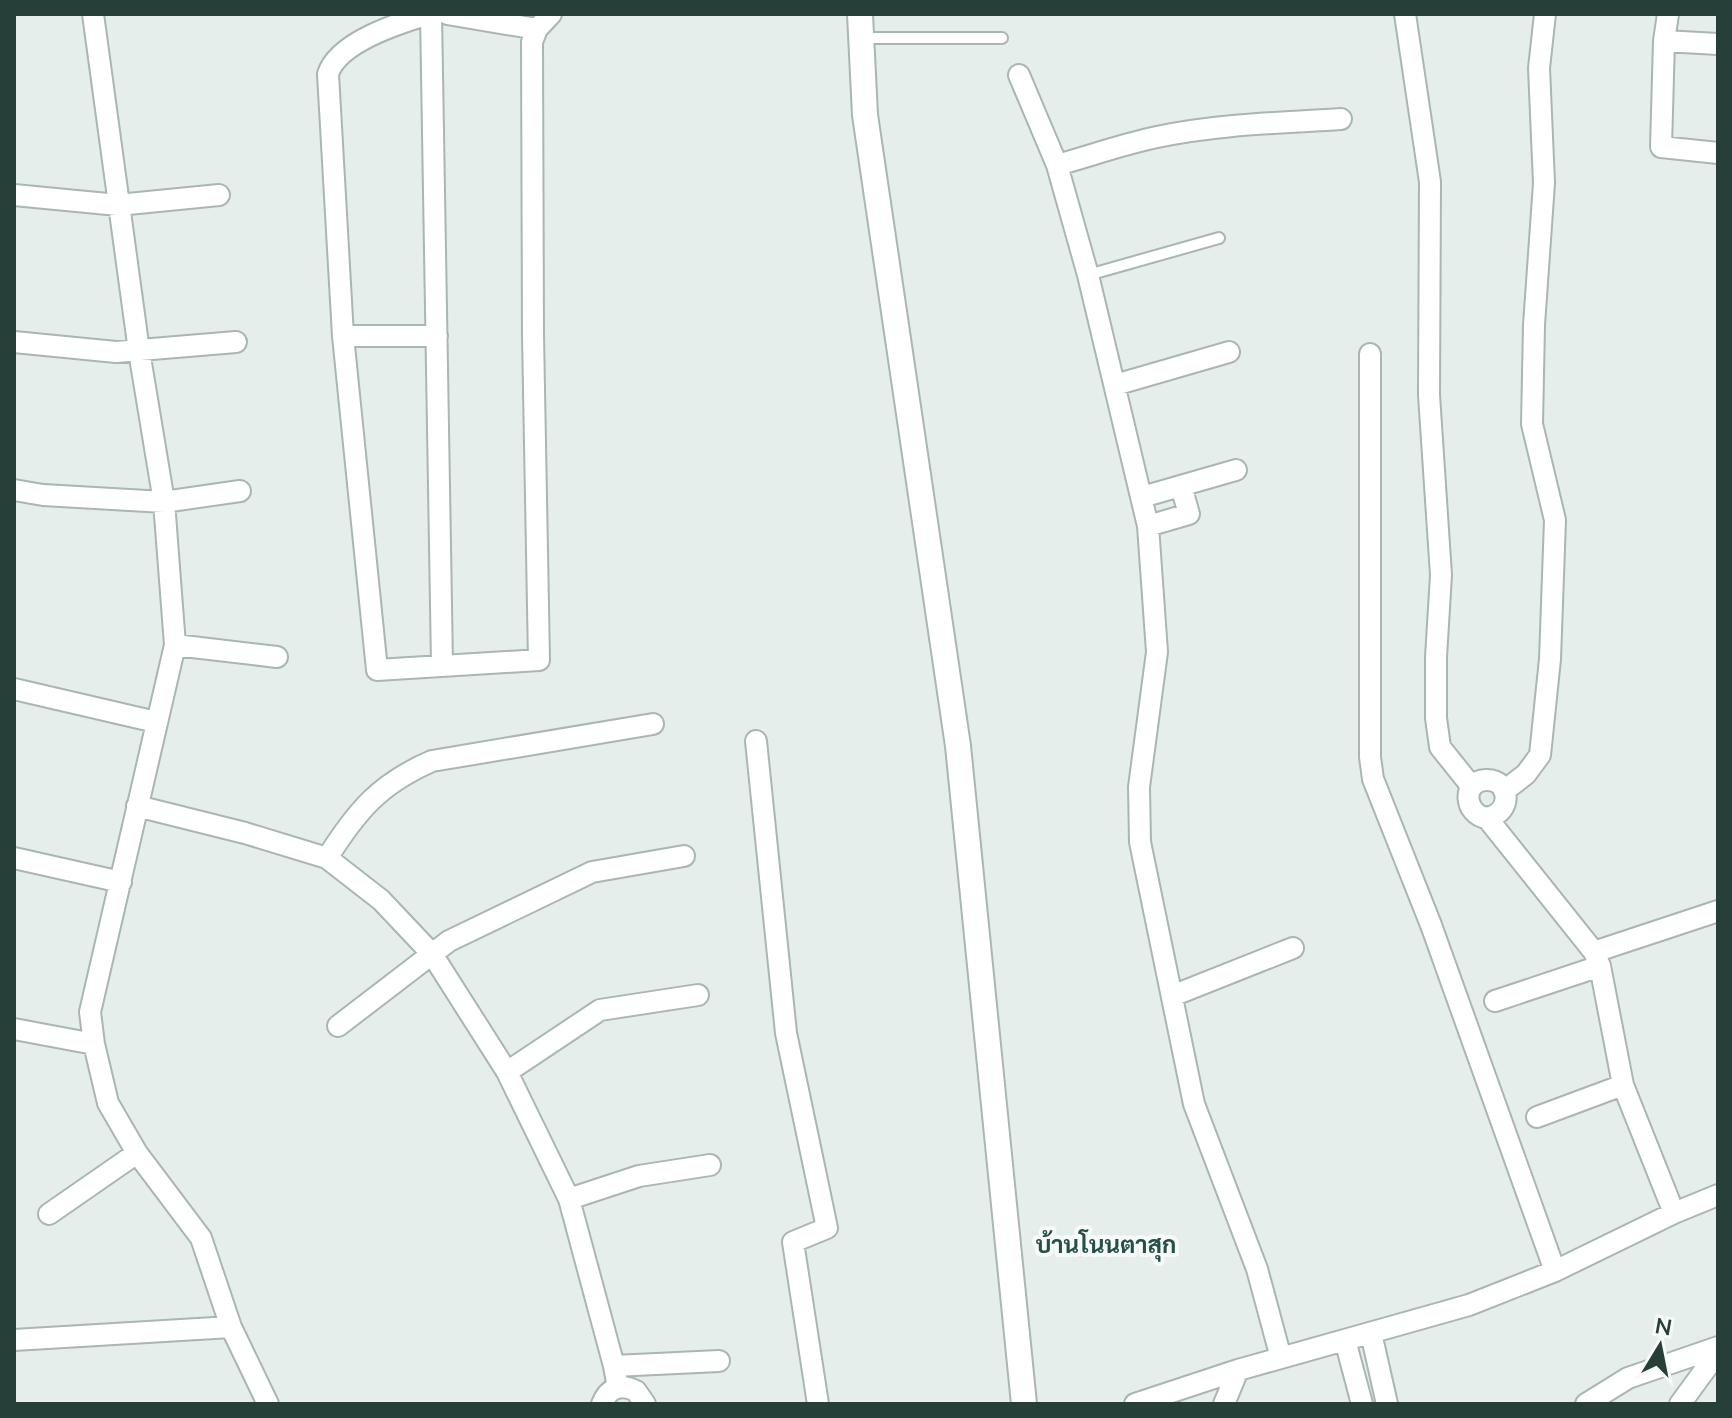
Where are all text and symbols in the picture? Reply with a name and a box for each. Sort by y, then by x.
district label: บ้านโนนตาสุก [1036,1229,1176,1262]
north arrow [1620,1306,1700,1386]
text: N [1653,1311,1674,1342]

